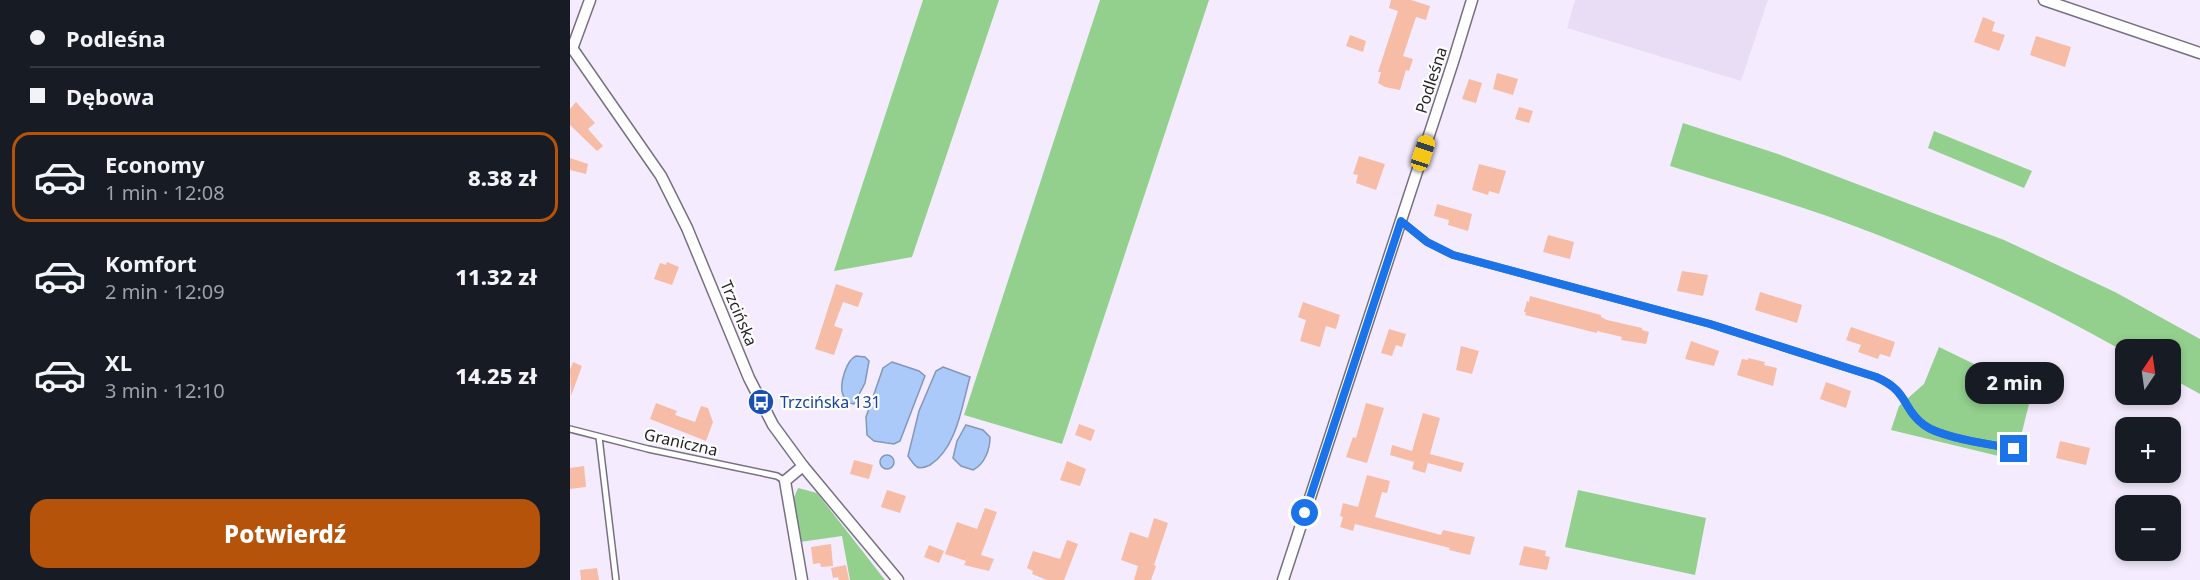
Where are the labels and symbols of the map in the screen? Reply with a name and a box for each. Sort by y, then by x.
street label: Podleśna [1410,44,1452,116]
car [1409,133,1437,173]
street label: Trzcińska [715,277,763,349]
north arrow [2115,339,2181,405]
callout: 2 min [1964,362,2064,404]
bus stop icon: Trzcińska 131 [746,387,776,417]
place label: Trzcińska 131 [780,391,881,413]
street label: Graniczna [642,423,720,461]
route end [2000,435,2027,462]
route start [1291,499,1318,526]

